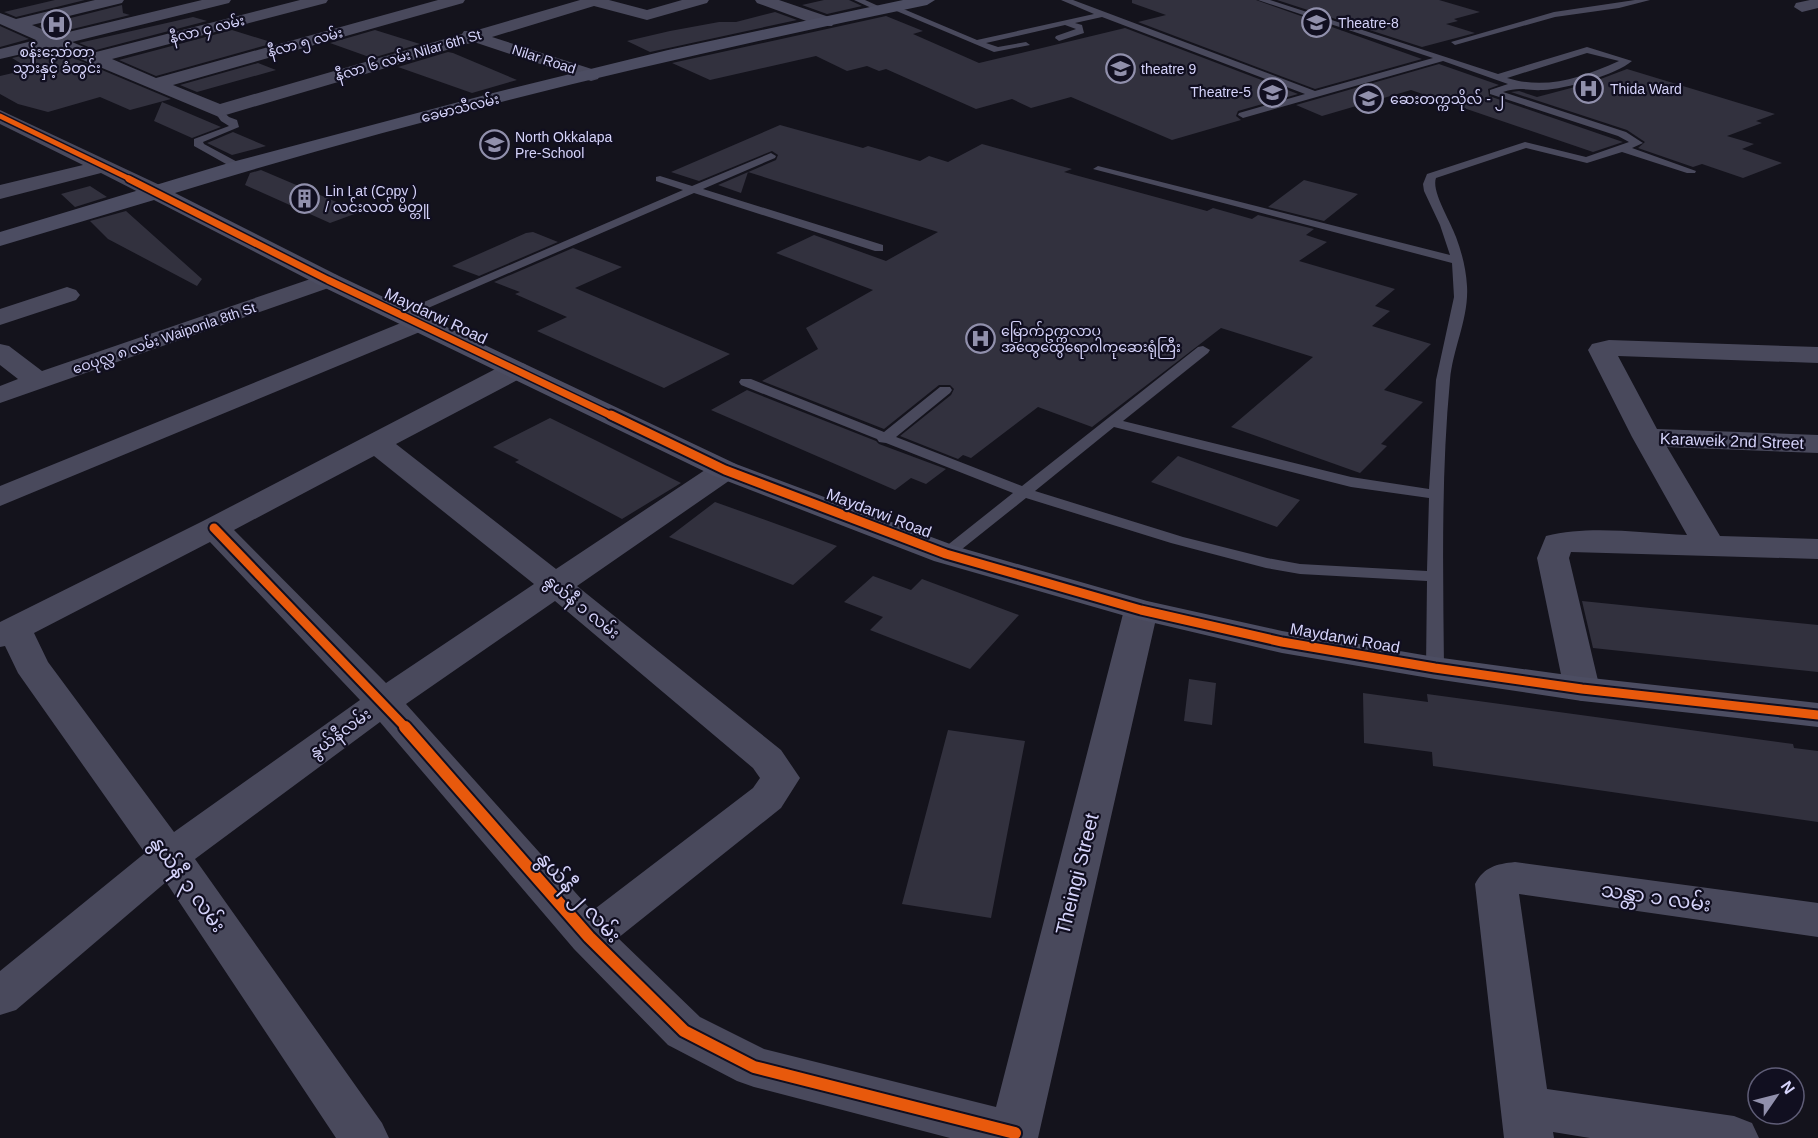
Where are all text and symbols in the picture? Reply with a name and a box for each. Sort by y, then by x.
school or university icon: Theatre-8 [1301,7,1333,39]
hospital icon: စန်းသော်တာ သွားနှင့် ခံတွင်း [41,9,73,41]
street label: နီလာ ၄ လမ်း [167,10,247,50]
place label: Theatre-8 [1338,15,1399,31]
street label: နီလာ ၅ လမ်း [265,22,345,64]
street label: နီလာ ၆ လမ်း Nilar 6th St [333,25,484,87]
street label: Nilar Road [510,41,578,77]
place label: စန်းသော်တာ သွားနှင့် ခံတွင်း [13,42,101,80]
school or university icon: theatre 9 [1104,53,1136,85]
place label: theatre 9 [1141,61,1196,77]
hospital icon: Thida Ward [1573,73,1605,105]
school or university icon: Theatre-5 [1256,76,1288,108]
place label: Thida Ward [1610,81,1682,97]
school or university icon: ဆေးတက္ကသိုလ် - ၂ [1353,83,1385,115]
place label: Theatre-5 [1190,84,1251,100]
street label: ခေမာသီလမ်း [419,89,501,125]
place label: ဆေးတက္ကသိုလ် - ၂ [1390,89,1504,111]
school or university icon: North Okkalapa Pre-School [478,129,510,161]
place label: North Okkalapa Pre-School [515,129,612,161]
building icon: Lin Lat (Copy ) / လင်းလတ် မိတ္တူ [288,183,320,215]
place label: Lin Lat (Copy ) / လင်းလတ် မိတ္တူ [325,183,430,219]
street label: Maydarwi Road [382,285,490,347]
street label: ဝေပုလ္လ ၈ လမ်း Waiponla 8th St [70,297,259,381]
place label: မြောက်ဥက္ကလာပ အထွေထွေရောဂါကုဆေးရုံကြီး [1001,321,1181,359]
hospital icon: မြောက်ဥက္ကလာပ အထွေထွေရောဂါကုဆေးရုံကြီး [964,323,996,355]
street label: Karaweik 2nd Street [1660,430,1805,452]
street label: Maydarwi Road [824,485,934,541]
street label: နွယ်နီ ၁ လမ်း [538,570,624,646]
street label: Maydarwi Road [1289,620,1401,656]
street label: နွယ်နီလမ်း [304,703,377,765]
street label: Theingi Street [1051,811,1103,937]
street label: နွယ်နီ ၃ လမ်း [142,830,233,939]
street label: နွယ်နီ ၂ လမ်း [529,845,628,950]
street label: သန္တာ ၁ လမ်း [1599,875,1713,921]
north arrow [1746,1066,1806,1126]
text: N [1778,1078,1798,1097]

